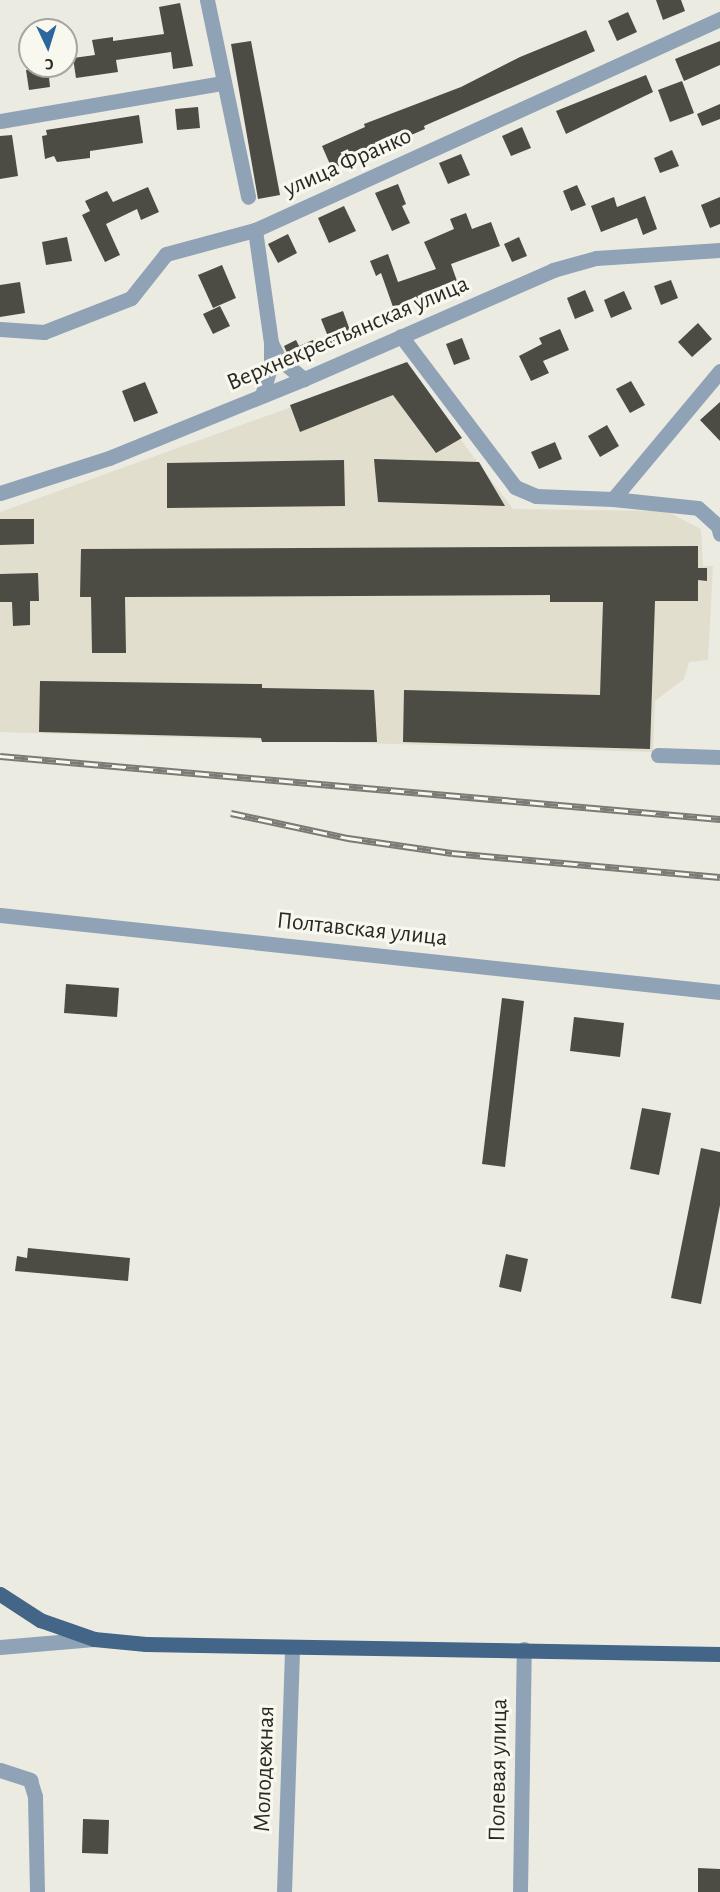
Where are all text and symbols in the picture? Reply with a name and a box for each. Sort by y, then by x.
north arrow [18,18,78,78]
text: С [44,56,54,72]
street label: улица Франко [280,122,416,204]
street label: Верхнекрестьянская улица [223,270,473,398]
street label: Полтавская улица [275,907,449,953]
street label: Полевая улица [483,1698,515,1842]
street label: Молодежная [248,1705,282,1833]

